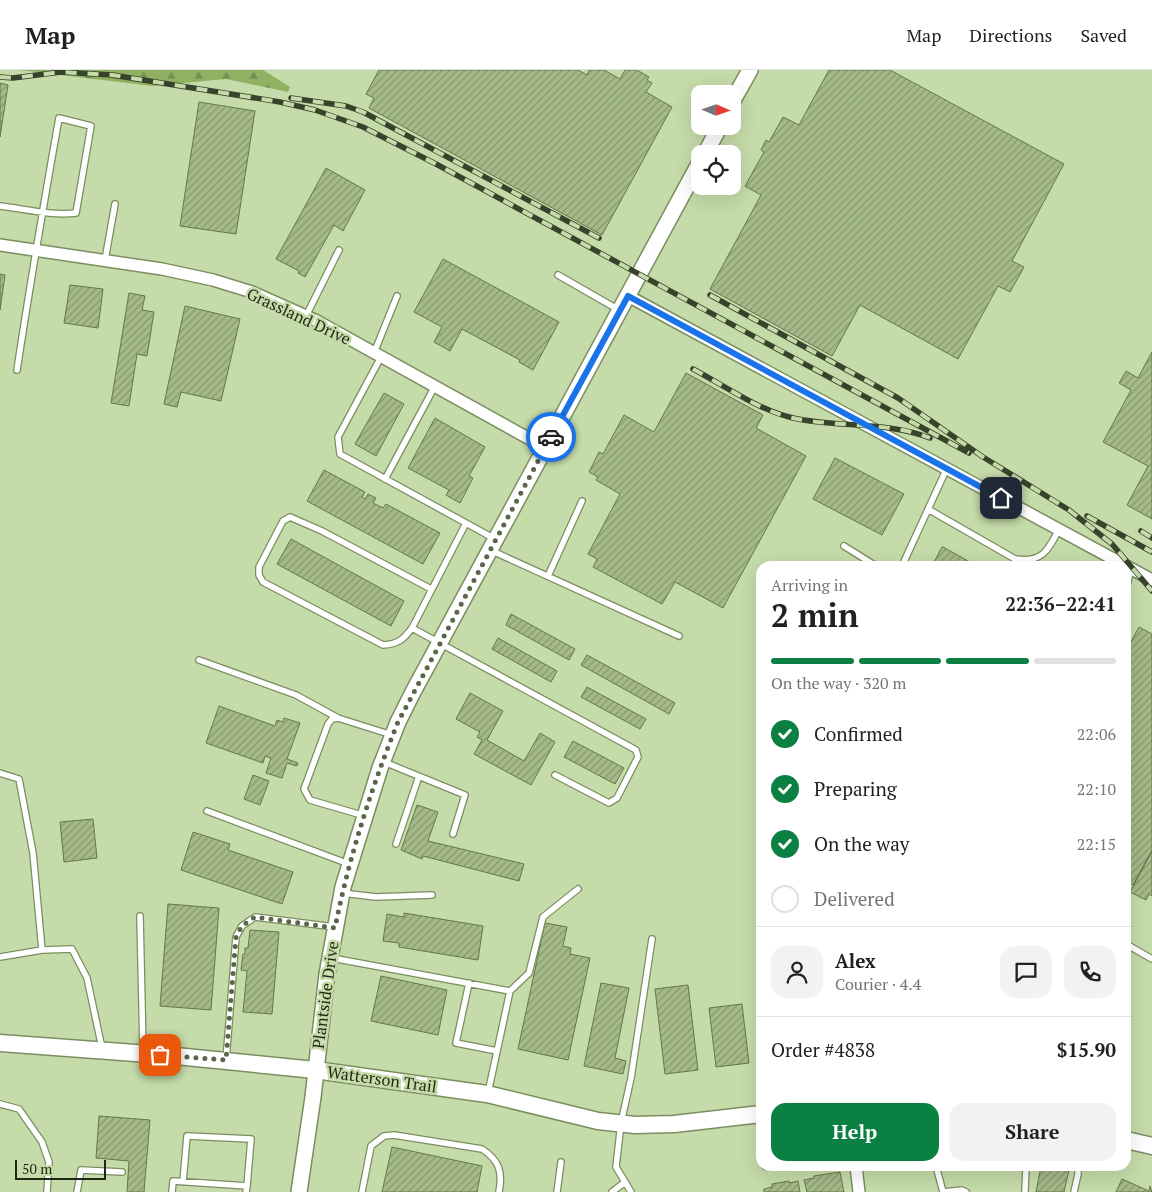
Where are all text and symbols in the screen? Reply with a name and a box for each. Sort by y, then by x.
text: Map [25,19,75,51]
text: Map [906,23,941,47]
text: Directions [969,23,1052,47]
text: Saved [1080,23,1127,47]
north arrow [691,85,741,135]
map controls [691,85,741,195]
button: locate [691,145,741,195]
street label: Grassland Drive [243,282,355,350]
courier [526,412,576,462]
icon: car [537,423,565,451]
pin [980,477,1022,519]
icon: home [987,484,1015,512]
text: Arriving in [771,574,848,596]
text: 22:36–22:41 [1005,591,1116,616]
text: 2 min [771,594,859,636]
text: On the way · 320 m [771,672,906,694]
icon: check [771,720,799,748]
text: Confirmed [814,721,903,746]
text: 22:06 [1077,723,1116,745]
icon: check [771,775,799,803]
text: Preparing [814,776,897,801]
text: 22:10 [1077,778,1116,800]
icon: check [771,830,799,858]
text: On the way [814,831,909,856]
text: 22:15 [1077,833,1116,855]
text: Delivered [814,886,895,911]
street label: Plantside Drive [307,940,343,1050]
button: person [771,946,823,998]
button: chat [1000,946,1052,998]
button: phone [1064,946,1116,998]
text: Alex [835,948,876,973]
text: Courier · 4.4 [835,973,921,995]
pin [139,1034,181,1076]
text: Order #4838 [771,1037,875,1062]
text: $15.90 [1057,1037,1116,1062]
icon: bag [146,1041,174,1069]
street label: Watterson Trail [326,1060,438,1098]
button: Help [771,1103,939,1161]
button: Share [949,1103,1116,1161]
scale bar [15,1157,106,1180]
text: 50 m [22,1159,52,1178]

